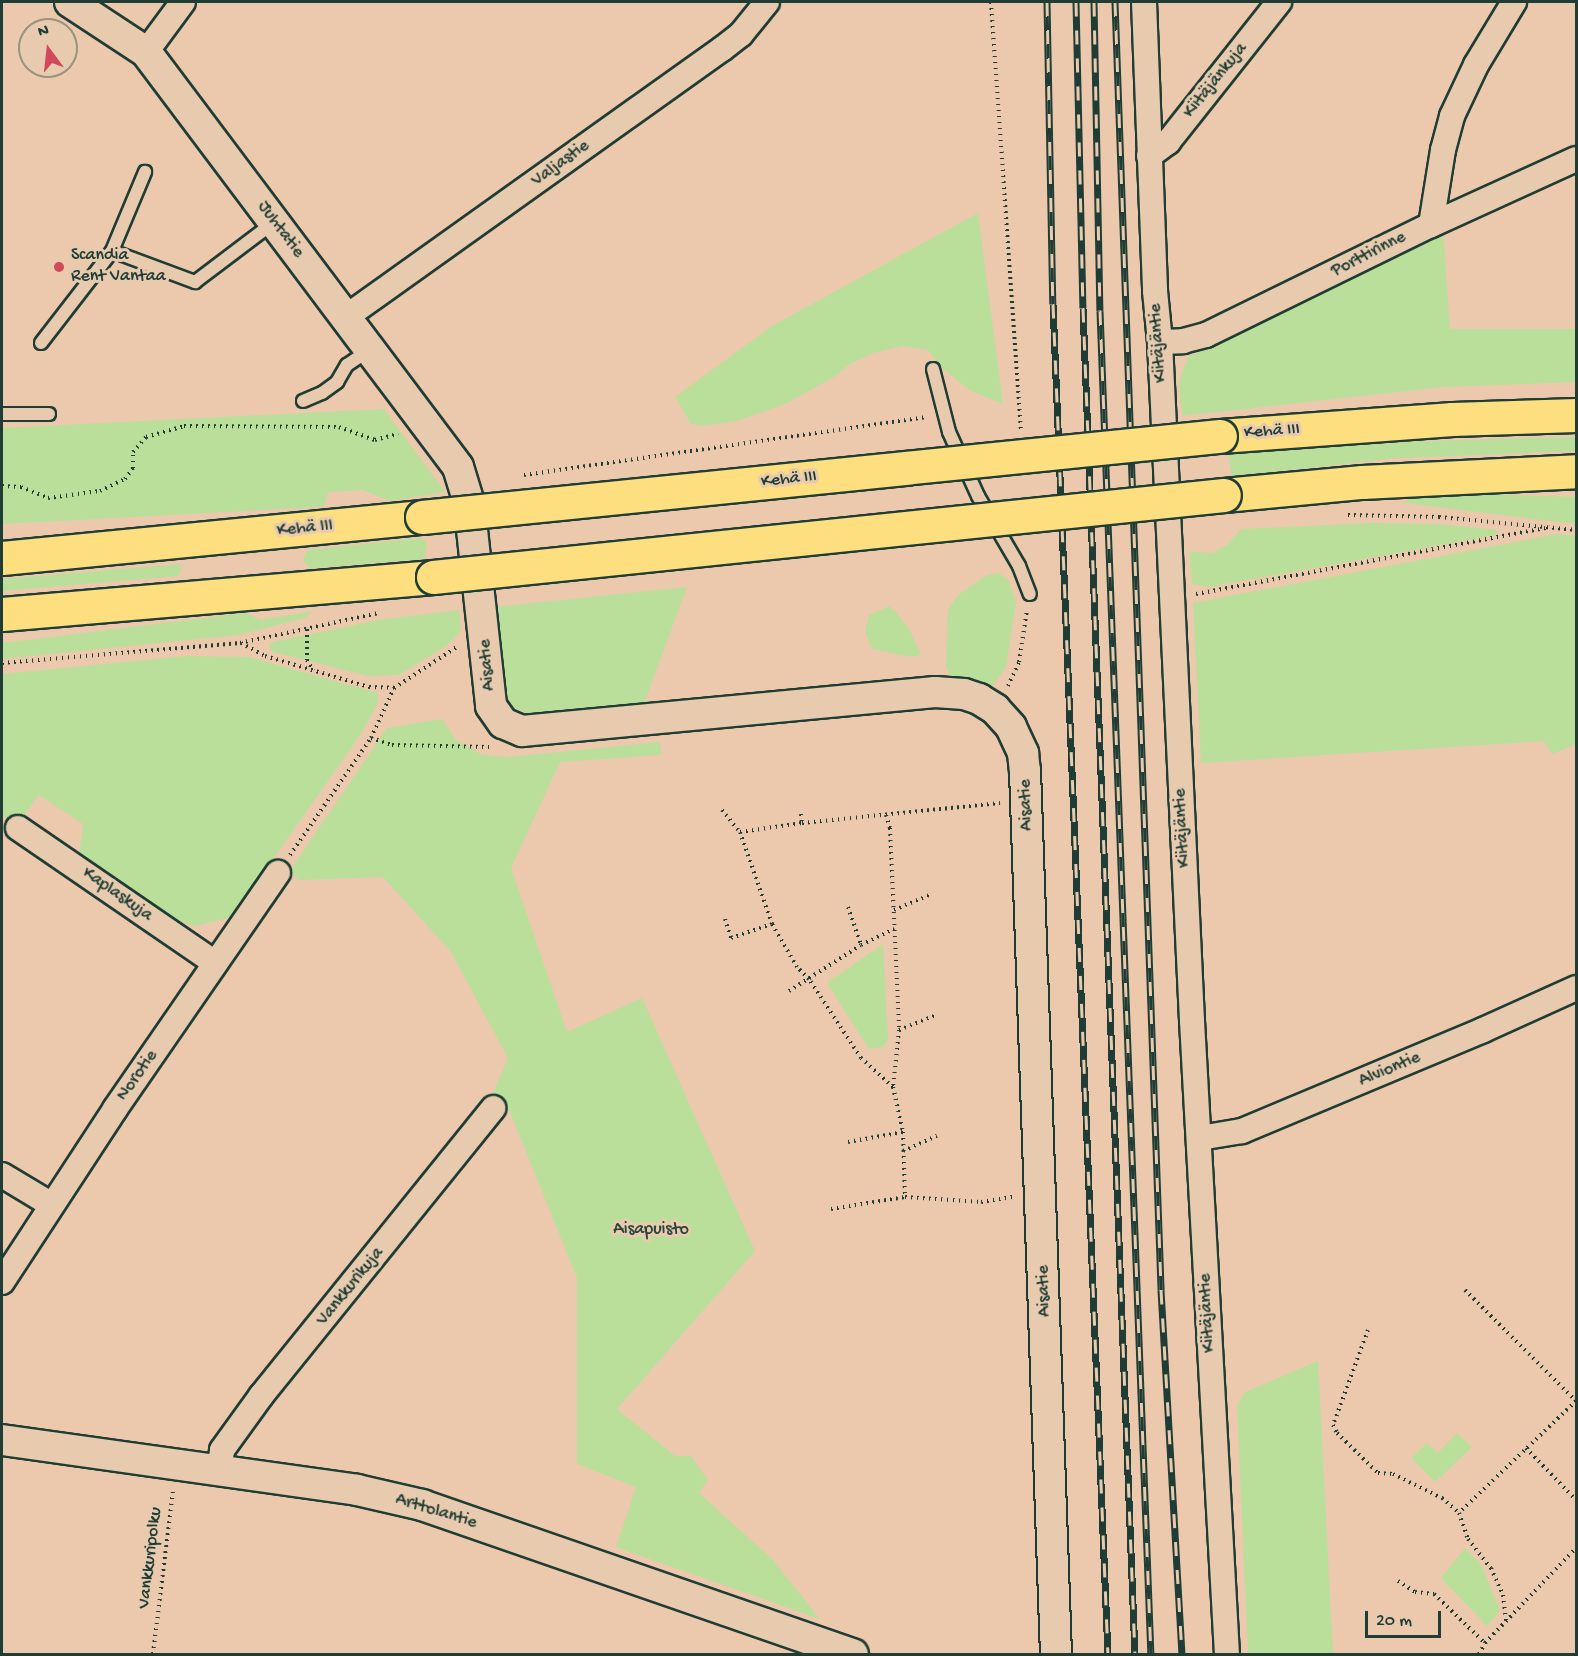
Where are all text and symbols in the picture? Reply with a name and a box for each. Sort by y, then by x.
north arrow [18,18,78,78]
text: N [36,22,51,43]
street label: Kiitäjänkuja [1179,39,1253,123]
street label: Valjastie [528,136,594,192]
street label: Juhtatie [252,197,308,263]
street label: Porttirinne [1328,227,1410,283]
place label: Scandia Rent Vantaa [71,246,166,288]
marker: Scandia Rent Vantaa [52,260,66,274]
street label: Kiitäjäntie [1145,303,1173,383]
street label: Kehä III [1243,419,1301,445]
street label: Kehä III [760,466,818,494]
street label: Kehä III [276,516,334,542]
street label: Aisatie [475,638,501,692]
street label: Aisatie [1015,779,1039,831]
street label: Kiitäjäntie [1170,788,1196,868]
street label: Kaplaskuja [78,863,156,927]
street label: Norotie [113,1046,163,1106]
street label: Alviontie [1356,1047,1424,1093]
park label: Aisapuisto [613,1219,689,1241]
street label: Vankkurikuja [313,1243,389,1331]
street label: Aisatie [1033,1265,1057,1317]
street label: Kiitäjäntie [1195,1273,1221,1353]
street label: Arttolantie [393,1489,479,1535]
street label: Vankkuripolku [134,1506,168,1610]
scale bar [1368,1599,1444,1637]
text: 20 m [1376,1611,1412,1632]

